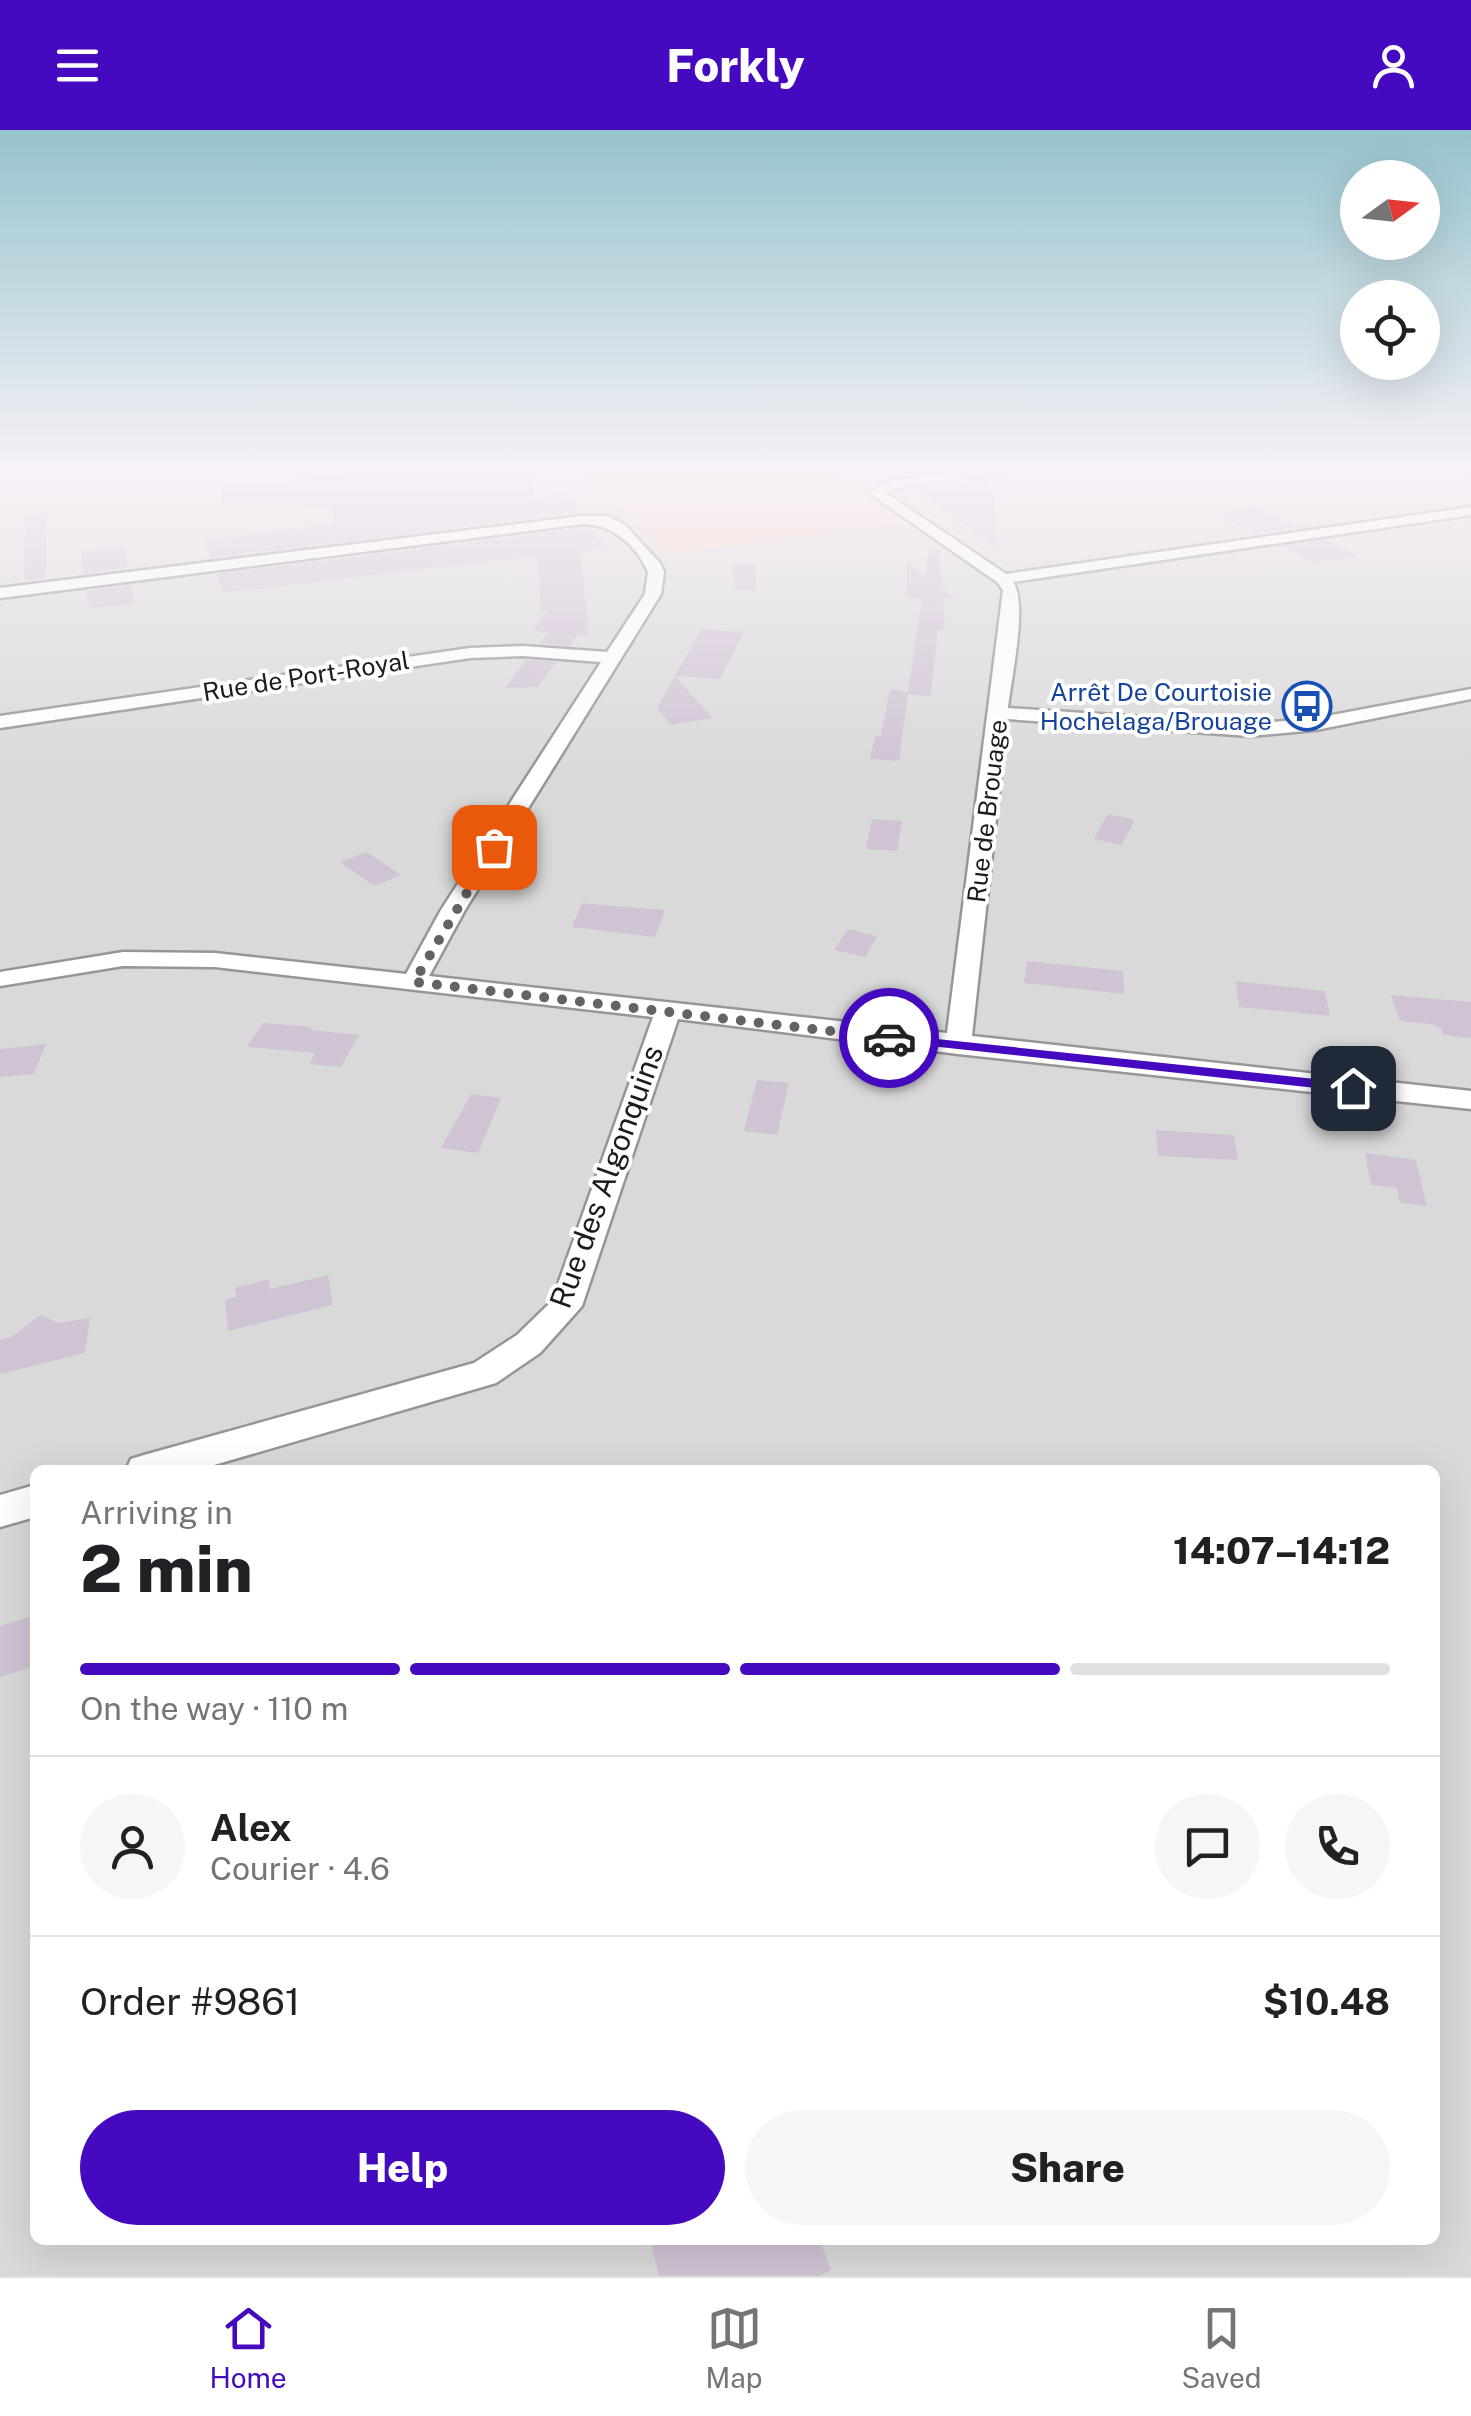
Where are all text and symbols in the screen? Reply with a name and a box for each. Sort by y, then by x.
icon: menu [50,38,105,93]
icon: person [1366,38,1421,93]
text: Forkly [666,39,805,92]
north arrow [1340,160,1440,260]
map controls [1340,160,1440,380]
button: locate [1340,280,1440,380]
street label: Rue de Port-Royal [201,645,411,707]
place label: Arrêt De Courtoisie Hochelaga/Brouage [1040,677,1272,736]
bus stop icon: Arrêt De Courtoisie Hochelaga/Brouage [1281,680,1333,732]
street label: Rue de Brouage [961,718,1013,904]
pin [452,805,537,890]
icon: bag [467,820,522,875]
courier [839,988,939,1088]
icon: car [862,1011,917,1066]
street label: Rue des Algonquins [542,1040,670,1313]
pin [1311,1046,1396,1131]
icon: home [1326,1061,1381,1116]
text: Arriving in [80,1494,233,1531]
text: 14:07–14:12 [1173,1528,1390,1573]
text: 2 min [80,1530,253,1607]
text: On the way · 110 m [80,1690,348,1727]
button: person [80,1794,185,1899]
button: chat [1155,1794,1260,1899]
button: phone [1285,1794,1390,1899]
text: Alex [210,1805,292,1850]
text: Courier · 4.6 [210,1850,390,1887]
text: Order #9861 [80,1979,300,2024]
text: $10.48 [1263,1979,1390,2024]
button: Help [80,2110,725,2225]
button: Share [745,2110,1390,2225]
tab: Home [209,2301,287,2394]
tab: Map [706,2301,762,2394]
tab: Saved [1181,2301,1262,2394]

